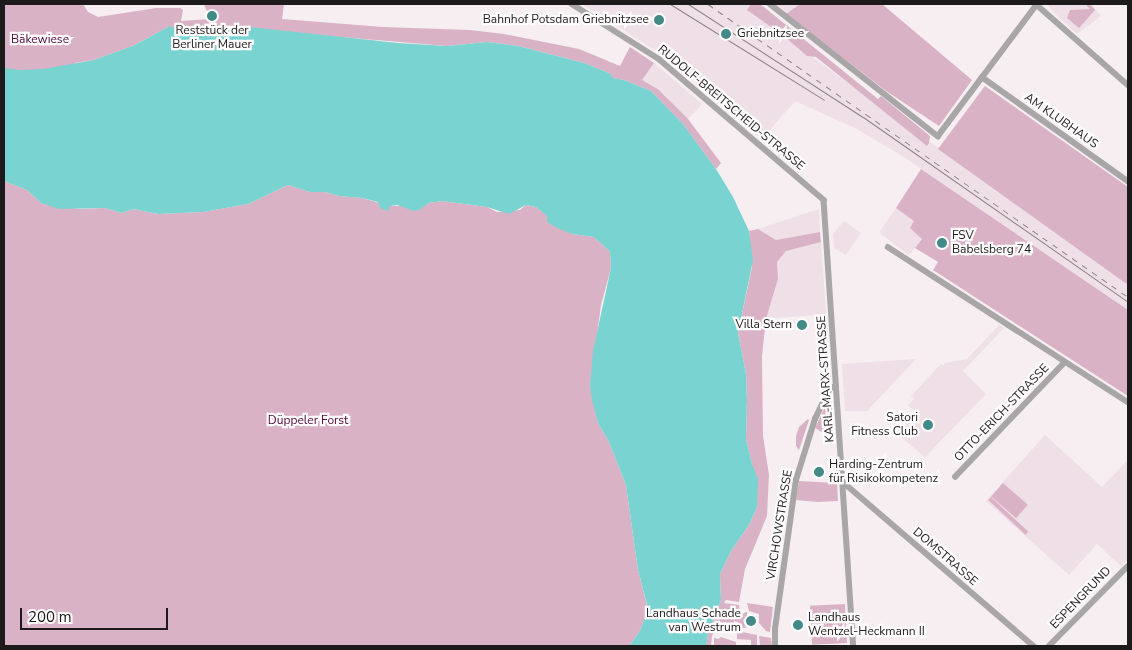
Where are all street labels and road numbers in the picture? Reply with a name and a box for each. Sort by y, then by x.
street label: RUDOLF-BREITSCHEID-STRASSE [655,42,807,174]
street label: AM KLUBHAUS [1021,90,1101,152]
street label: KARL-MARX-STRASSE [814,315,838,443]
street label: OTTO-ERICH-STRASSE [952,361,1052,465]
street label: VIRCHOWSTRASSE [764,469,796,581]
street label: DOMSTRASSE [910,525,980,589]
street label: ESPENGRUND [1048,564,1114,632]

